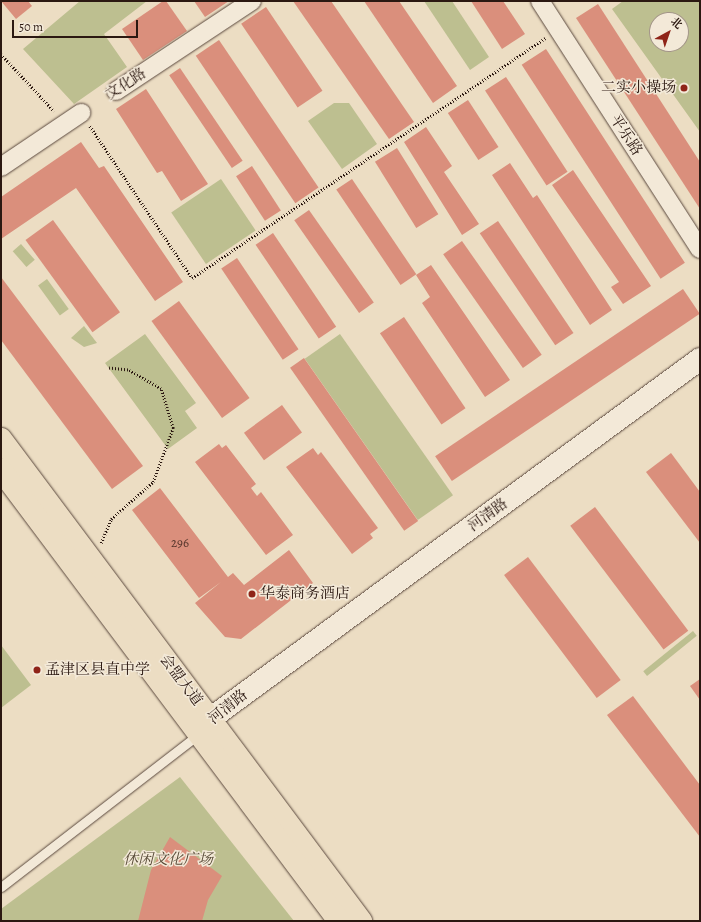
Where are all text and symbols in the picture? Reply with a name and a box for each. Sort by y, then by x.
scale bar [14,12,140,38]
north arrow [649,12,689,52]
text: 北 [667,14,685,32]
text: 50 m [19,19,43,35]
street label: 文化路 [102,64,150,104]
place label: 二实小操场 [601,79,676,97]
marker: 二实小操场 [679,83,689,93]
street label: 平乐路 [606,111,646,159]
street label: 河清路 [465,494,511,536]
house number: 296 [171,535,189,551]
place label: 华泰商务酒店 [260,585,350,603]
marker: 华泰商务酒店 [247,589,257,599]
street label: 会盟大道 [156,651,206,709]
place label: 孟津区县直中学 [45,661,150,679]
marker: 孟津区县直中学 [32,665,42,675]
street label: 河清路 [205,686,251,728]
park label: 休闲文化广场 [123,851,213,869]

